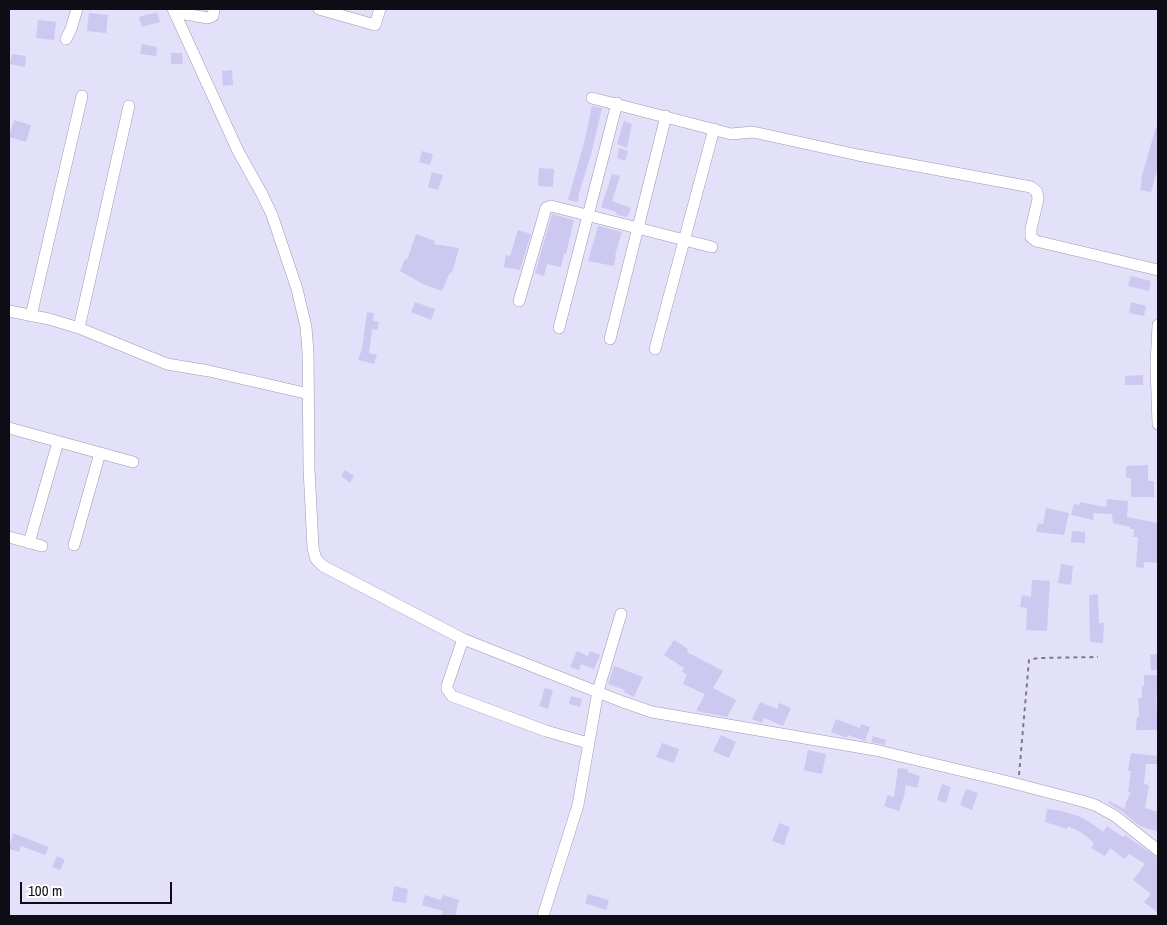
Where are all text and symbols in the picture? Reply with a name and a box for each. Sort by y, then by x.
scale bar [22,872,175,904]
text: 100 m [28,880,62,901]

